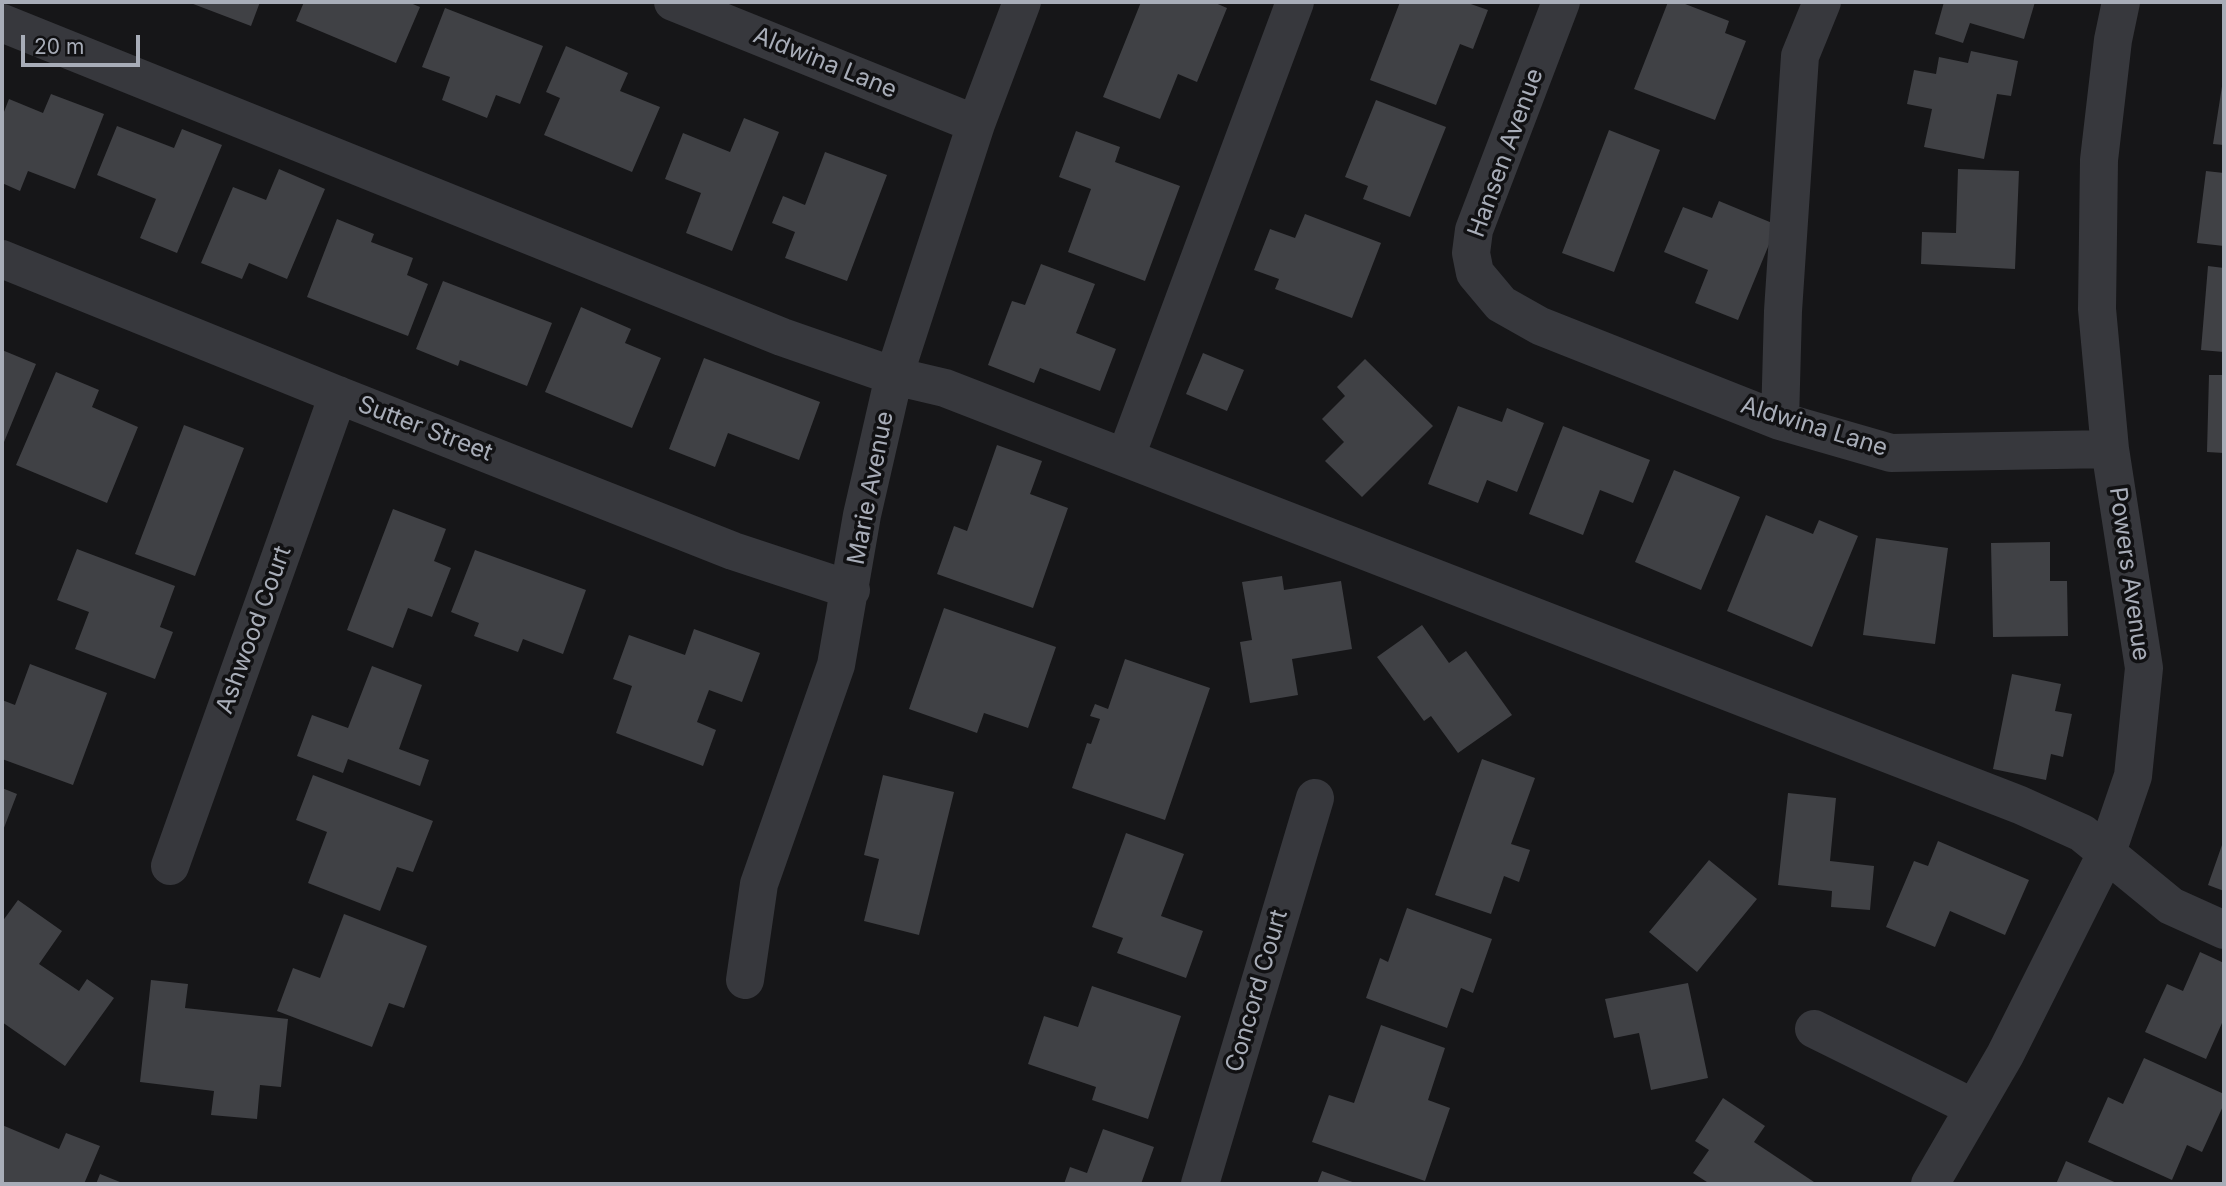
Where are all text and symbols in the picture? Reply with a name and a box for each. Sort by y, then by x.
scale bar [24,21,144,65]
street label: Aldwina Lane [749,21,901,105]
text: 20 m [34,34,84,59]
street label: Hansen Avenue [1462,65,1550,241]
street label: Sutter Street [354,390,496,468]
street label: Aldwina Lane [1737,391,1891,463]
street label: Marie Avenue [842,409,900,567]
street label: Powers Avenue [2103,485,2155,663]
street label: Ashwood Court [210,542,298,718]
street label: Concord Court [1220,906,1294,1076]

